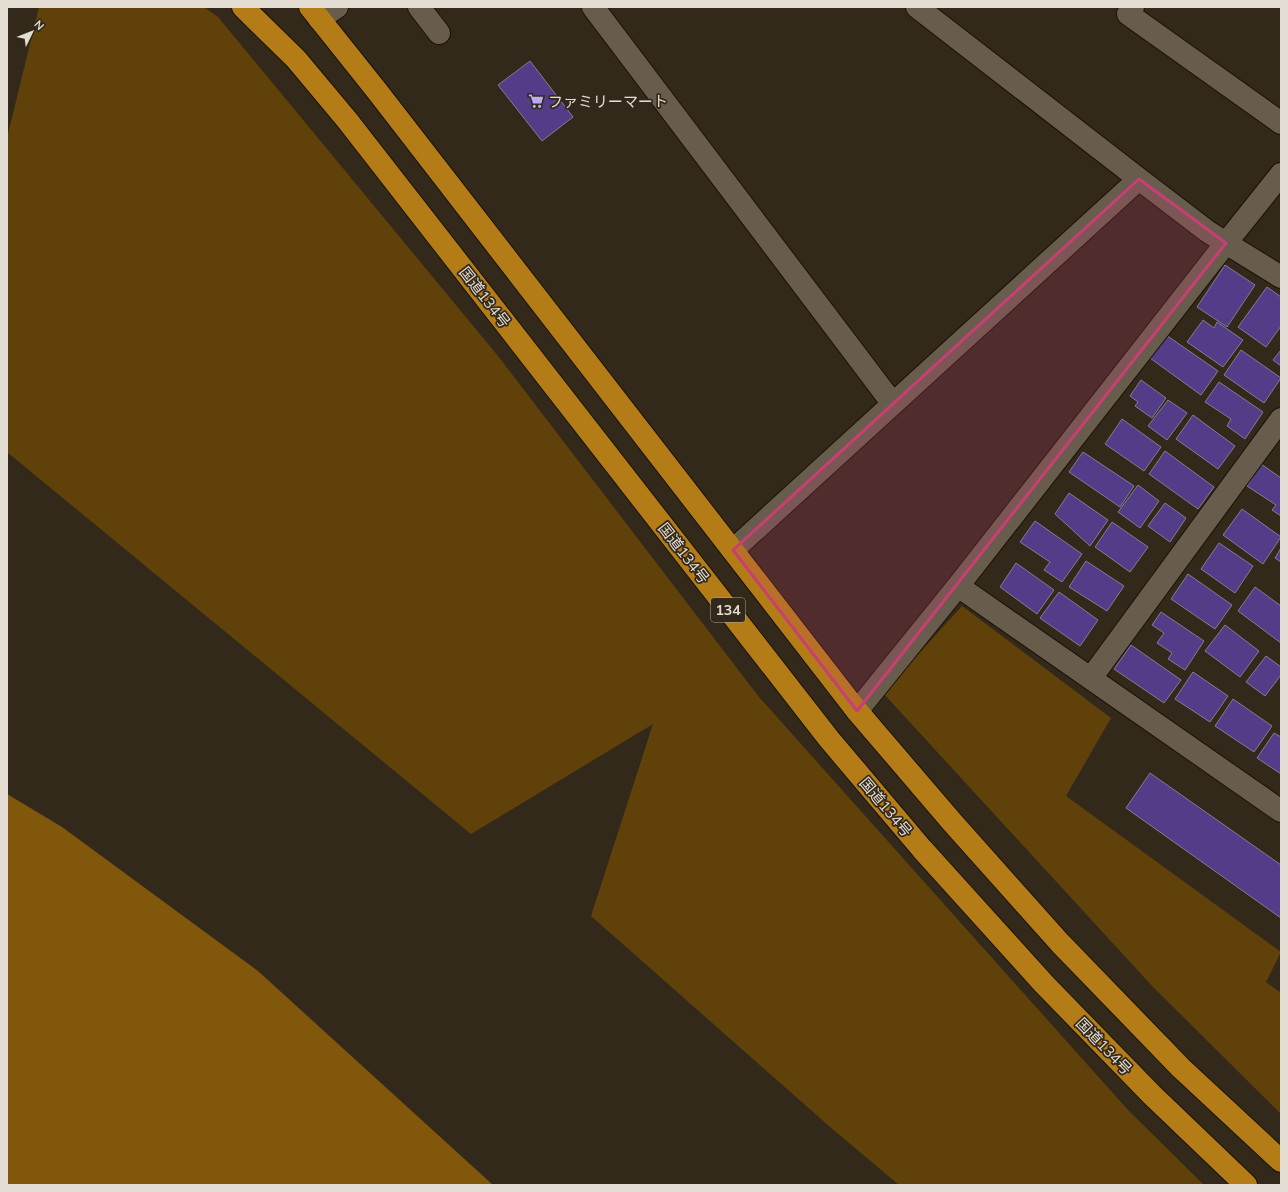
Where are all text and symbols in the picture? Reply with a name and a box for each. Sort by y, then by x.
north arrow [12,12,52,52]
text: N [31,17,47,33]
supermarket icon: ファミリーマート [527,92,545,110]
place label: ファミリーマート [548,92,668,111]
street label: 国道134号 [455,263,515,331]
street label: 国道134号 [654,519,714,587]
road number: 134 [711,598,745,622]
street label: 国道134号 [856,773,916,841]
street label: 国道134号 [1072,1013,1136,1079]

